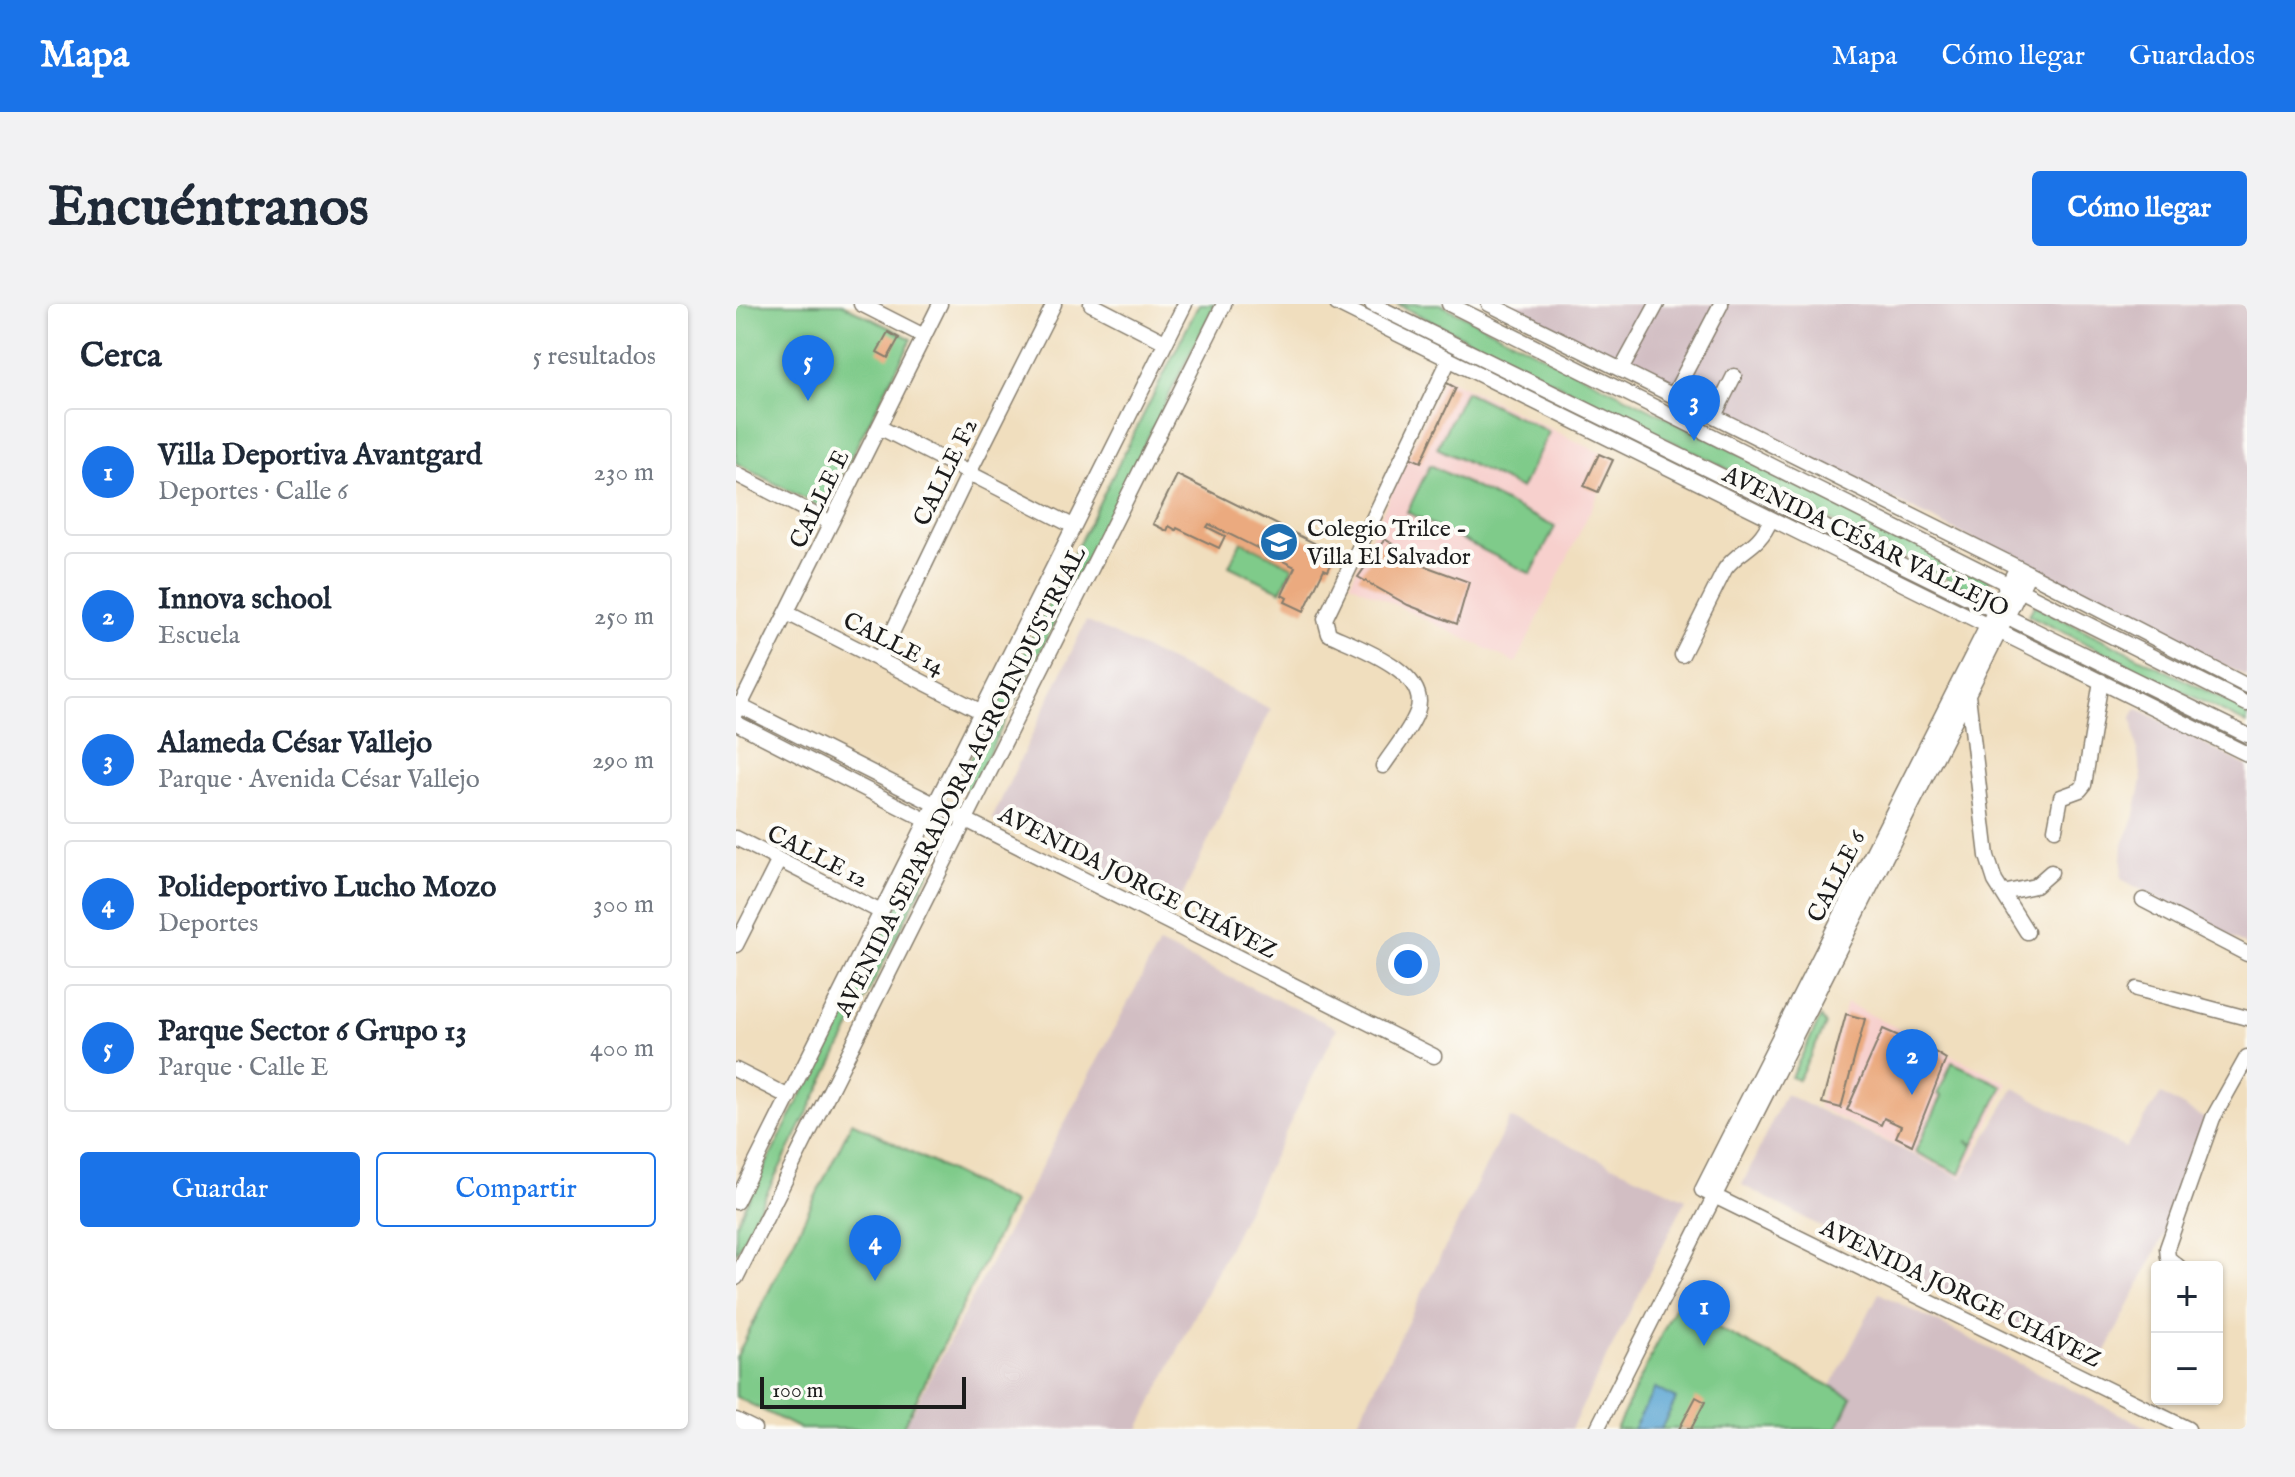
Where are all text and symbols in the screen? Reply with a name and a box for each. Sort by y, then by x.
text: Mapa [40,32,129,80]
text: Mapa [1832,39,1897,74]
text: Cómo llegar [1941,39,2085,74]
text: Guardados [2129,39,2255,74]
button: Cómo llegar [2032,171,2247,246]
text: Encuéntranos [48,173,369,244]
text: Cerca [80,335,162,378]
pin: 5 [782,335,834,401]
text: 5 resultados [533,340,656,373]
pin: 3 [1668,375,1720,441]
street label: CALLE F2 [907,414,986,531]
text: Villa Deportiva Avantgard [158,437,482,475]
street label: CALLE E [783,445,857,554]
text: 1 [103,456,113,489]
text: 230 m [594,456,654,489]
street label: AVENIDA CÉSAR VALLEJO [1716,459,2014,625]
text: Deportes · Calle 6 [158,475,348,508]
place label: Colegio Trilce - Villa El Salvador [1306,514,1471,573]
school or university icon: Colegio Trilce - Villa El Salvador [1258,521,1300,563]
street label: AVENIDA SEPARADORA AGROINDUSTRIAL [828,540,1095,1023]
text: Innova school [158,581,331,619]
text: 2 [102,600,114,633]
text: 250 m [594,600,654,633]
street label: CALLE 14 [837,606,950,683]
text: Escuela [158,619,240,652]
text: Alameda César Vallejo [158,725,432,763]
text: 3 [103,744,113,777]
text: 290 m [592,744,654,777]
text: Parque · Avenida César Vallejo [158,763,480,796]
street label: AVENIDA JORGE CHÁVEZ [992,799,1282,967]
street label: CALLE 12 [762,819,873,896]
street label: CALLE 6 [1801,825,1874,928]
text: Polideportivo Lucho Mozo [158,869,496,907]
text: 4 [102,888,114,921]
text: 300 m [593,888,654,921]
text: Deportes [158,907,258,940]
your location [1388,944,1428,984]
text: Parque Sector 6 Grupo 13 [158,1013,467,1051]
pin: 2 [1886,1029,1938,1095]
text: 5 [103,1032,113,1065]
text: 400 m [590,1032,654,1065]
text: Parque · Calle E [158,1051,329,1084]
button: Guardar [80,1152,360,1227]
button: Compartir [376,1152,656,1227]
street label: AVENIDA JORGE CHÁVEZ [1814,1212,2106,1376]
pin: 4 [849,1215,901,1281]
map controls [2151,1261,2223,1405]
button: + [2151,1261,2223,1333]
pin: 1 [1678,1280,1730,1346]
button: − [2151,1333,2223,1405]
scale bar [760,1373,966,1409]
text: 100 m [772,1377,824,1405]

